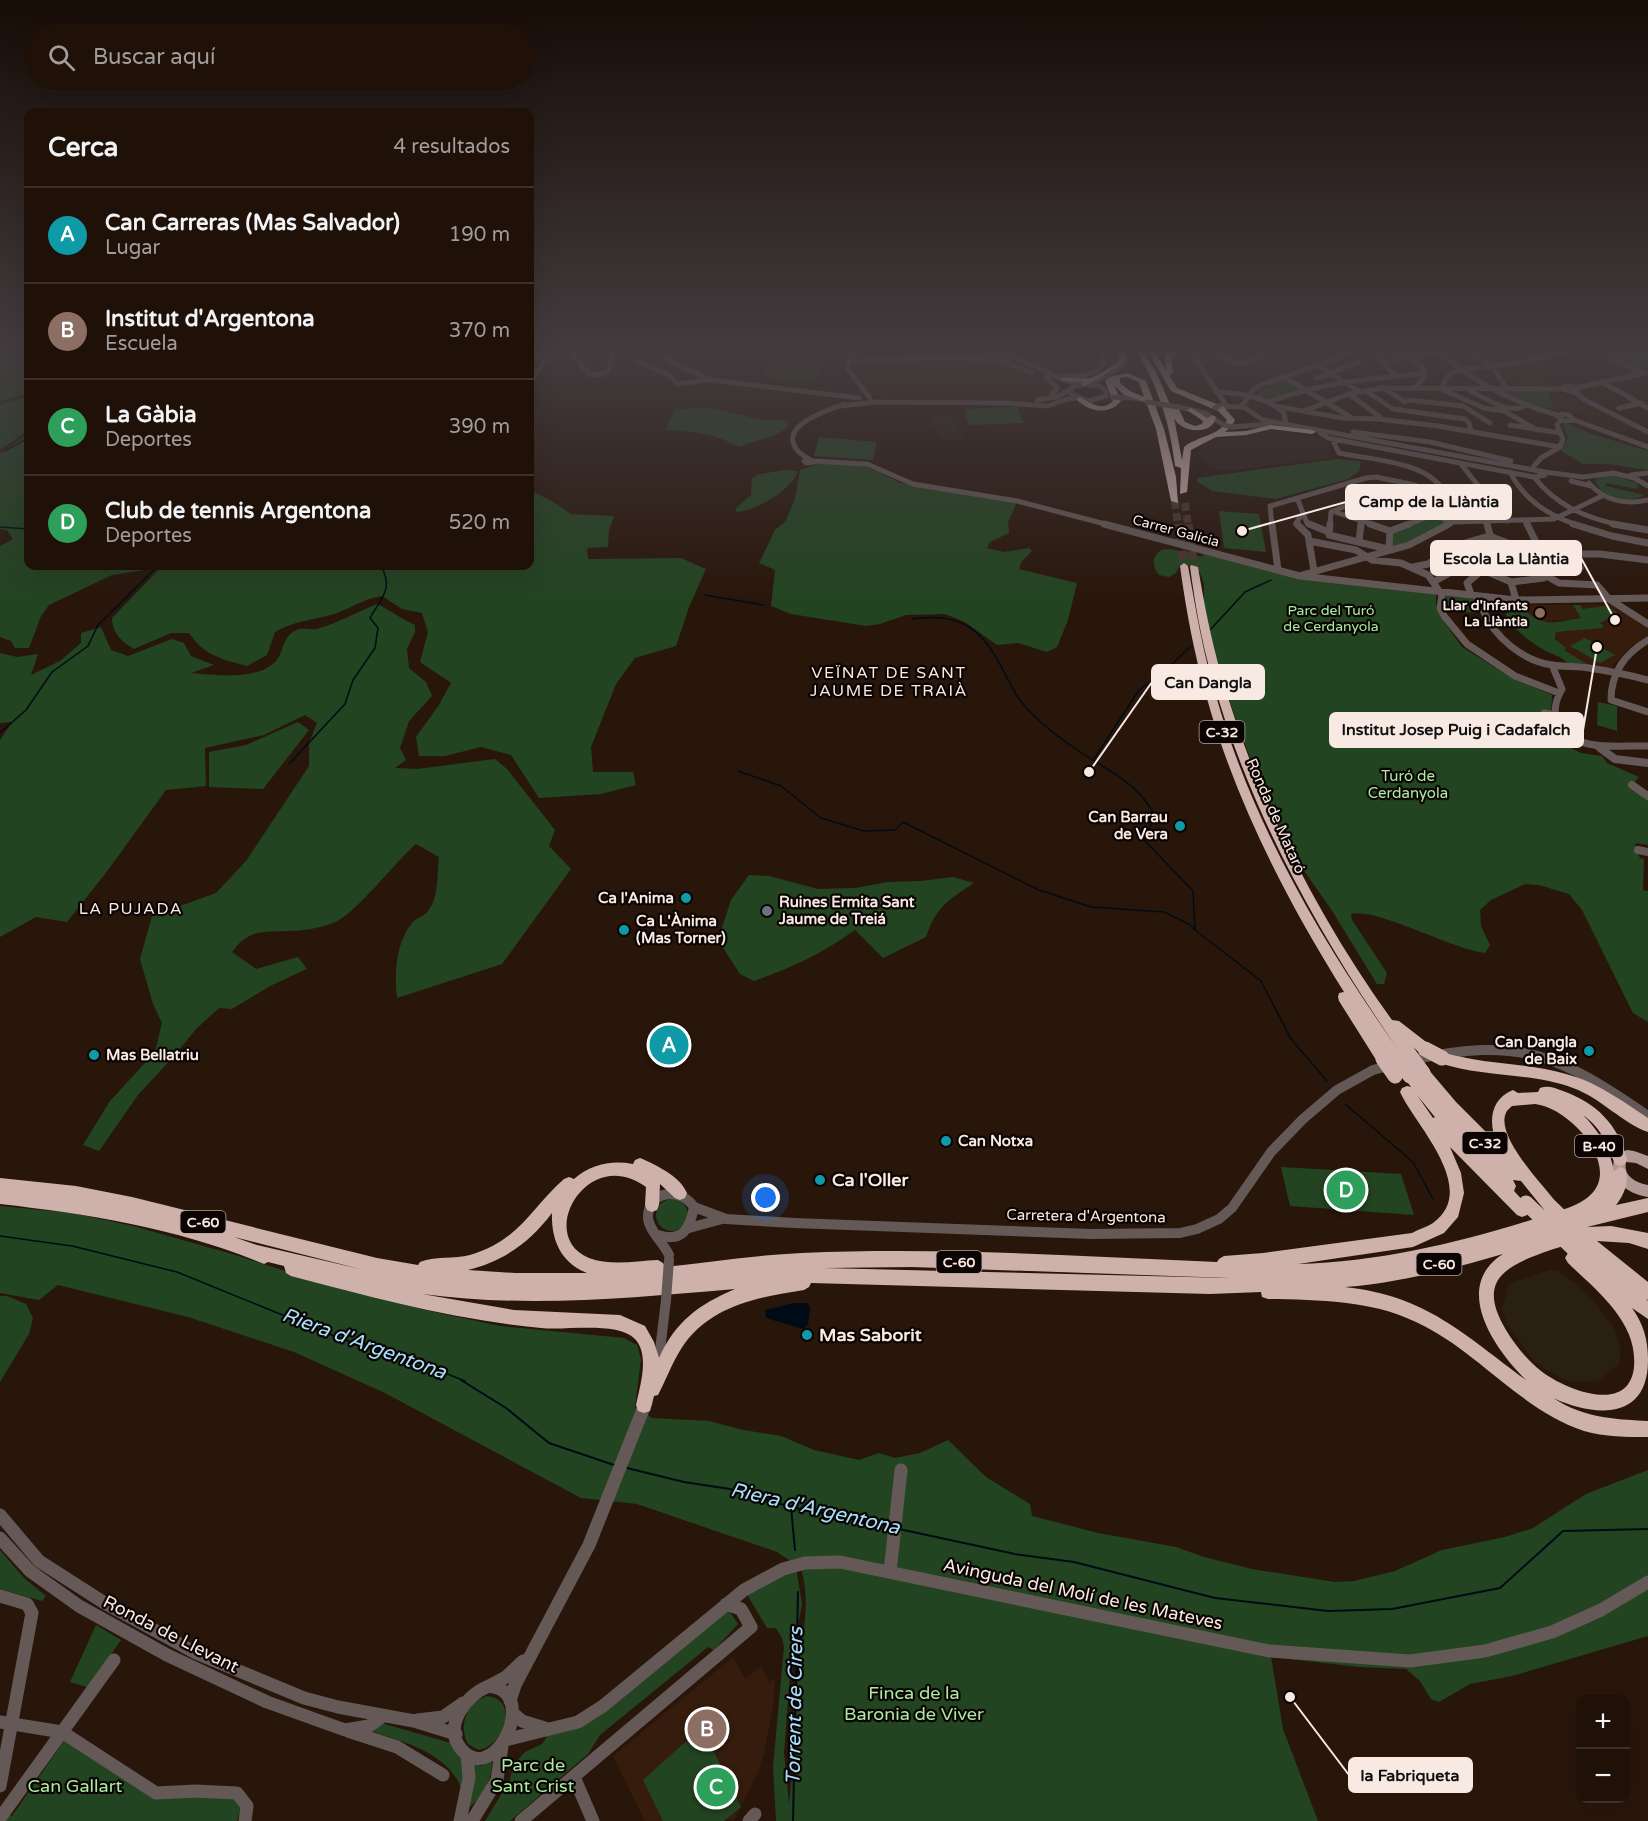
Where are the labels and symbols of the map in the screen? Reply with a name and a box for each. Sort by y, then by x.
callout: Camp de la Llàntia [1346,485,1511,519]
text: Camp de la Llàntia [1359,492,1499,512]
street label: Carrer Galícia [1131,511,1221,551]
callout: Escola La Llàntia [1431,541,1581,575]
text: Escola La Llàntia [1443,549,1569,569]
place label: Llar d'infants La Llàntia [1442,597,1528,630]
park label: Parc del Turó de Cerdanyola [1283,602,1379,635]
marker: Llar d'infants La Llàntia [1533,606,1547,620]
district label: VEÏNAT DE SANT JAUME DE TRAIÀ [810,663,968,701]
callout: Can Dangla [1152,665,1264,699]
text: Can Dangla [1164,673,1252,693]
callout: Institut Josep Puig i Cadafalch [1330,713,1583,747]
text: Institut Josep Puig i Cadafalch [1341,720,1571,740]
road number: C-32 [1200,721,1244,743]
street label: Ronda de Mataró [1243,756,1309,876]
park label: Turó de Cerdanyola [1368,767,1448,802]
place label: Can Barrau de Vera [1088,808,1168,843]
marker: Can Barrau de Vera [1173,819,1187,833]
place label: Ca l'Anima [598,889,674,907]
marker: Ca l'Anima [679,891,693,905]
place label: Ruines Ermita Sant Jaume de Treiá [778,893,915,928]
district label: LA PUJADA [79,899,183,919]
marker: Ruines Ermita Sant Jaume de Treiá [760,904,774,918]
place label: Ca L'Ànima (Mas Torner) [636,911,726,947]
marker: Ca L'Ànima (Mas Torner) [617,923,631,937]
pin: A [650,1022,688,1068]
place label: Can Dangla de Baix [1495,1033,1577,1068]
marker: Can Dangla de Baix [1582,1044,1596,1058]
place label: Mas Bellatriu [106,1046,199,1064]
marker: Mas Bellatriu [87,1048,101,1062]
place label: Can Notxa [958,1132,1033,1150]
road number: C-32 [1462,1132,1508,1154]
marker: Can Notxa [939,1134,953,1148]
road number: B-40 [1575,1135,1623,1157]
pin: D [1326,1168,1366,1212]
place label: Ca l'Oller [832,1169,909,1191]
marker: Ca l'Oller [813,1173,827,1187]
your location [751,1183,780,1212]
street label: Carretera d'Argentona [1006,1206,1166,1226]
road number: C-60 [180,1211,226,1233]
road number: C-60 [936,1251,982,1273]
road number: C-60 [1416,1253,1462,1275]
water label: Riera d'Argentona [279,1303,450,1385]
place label: Mas Saborit [819,1324,922,1346]
marker: Mas Saborit [800,1328,814,1342]
water label: Riera d'Argentona [728,1478,903,1540]
street label: Avinguda del Molí de les Mateves [941,1554,1225,1634]
street label: Ronda de Llevant [100,1590,243,1678]
water label: Torrent de Cirers [782,1625,808,1785]
park label: Finca de la Baronia de Viver [844,1682,984,1725]
pin: B [688,1706,726,1752]
park label: Parc de Sant Crist [492,1754,574,1797]
callout: la Fabriqueta [1349,1758,1472,1792]
pin: C [696,1764,736,1810]
text: la Fabriqueta [1361,1766,1459,1786]
park label: Can Gallart [28,1775,123,1797]

